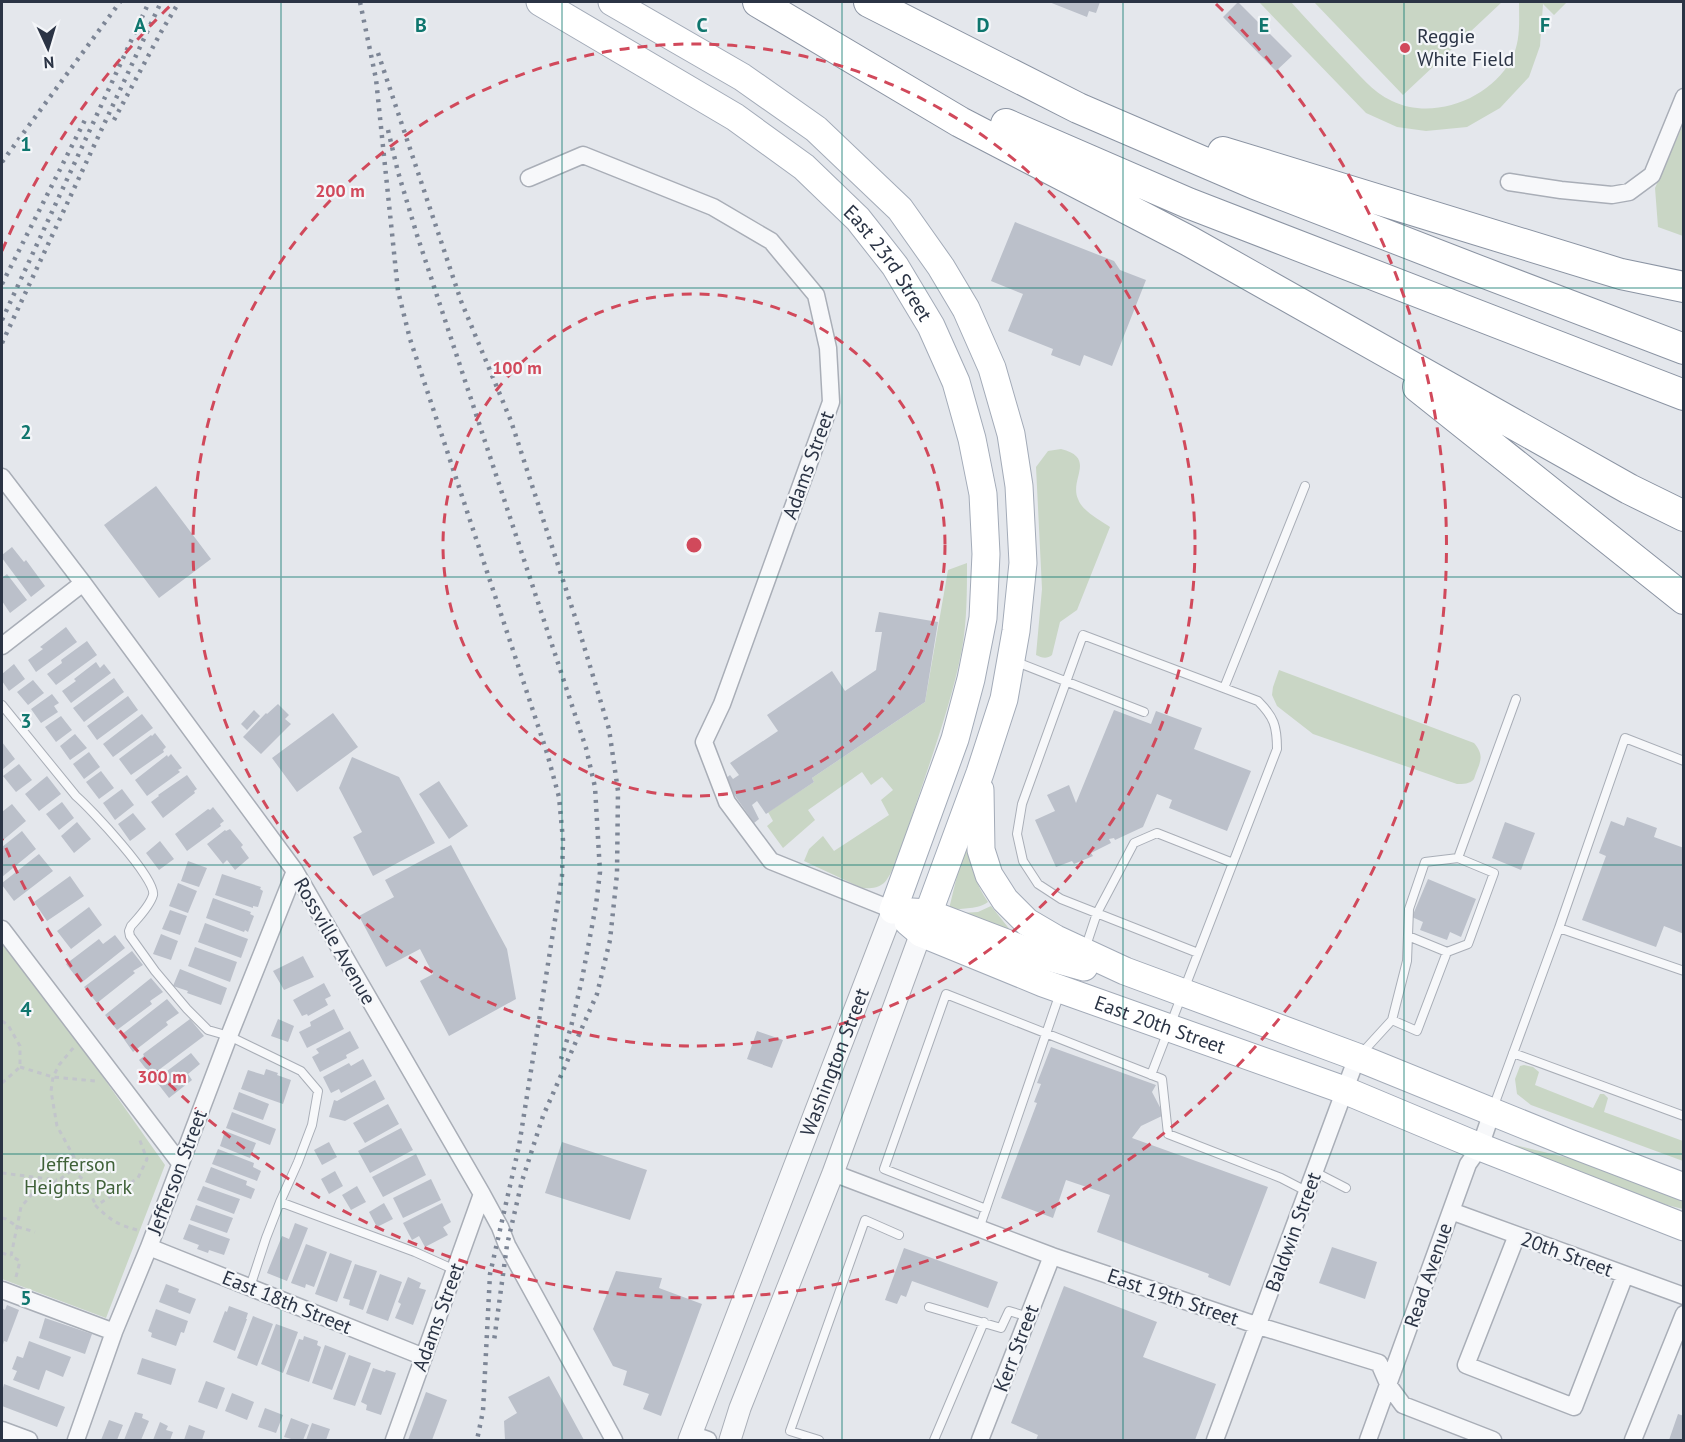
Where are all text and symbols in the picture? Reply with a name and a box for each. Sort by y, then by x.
text: A [134,12,147,38]
text: B [415,12,427,38]
text: C [696,12,708,38]
text: D [977,12,990,38]
text: E [1259,12,1269,38]
text: F [1540,12,1550,38]
north arrow [18,18,78,78]
place label: Reggie White Field [1417,23,1514,72]
marker: Reggie White Field [1398,41,1412,55]
text: N [43,53,55,73]
text: 1 [20,131,32,157]
text: 200 m [315,179,365,202]
street label: East 23rd Street [838,199,938,326]
text: 100 m [492,356,542,379]
street label: Adams Street [776,407,840,523]
text: 2 [20,419,32,445]
centre of rings [684,535,704,555]
text: 3 [20,708,32,734]
street label: Rossville Avenue [288,873,382,1009]
street label: Washington Street [794,984,875,1140]
street label: East 20th Street [1091,989,1229,1060]
text: 4 [20,996,32,1022]
text: 300 m [137,1065,187,1088]
street label: Jefferson Street [141,1106,213,1239]
park label: Jefferson Heights Park [24,1151,132,1200]
street label: Baldwin Street [1259,1168,1327,1295]
street label: Read Avenue [1398,1219,1458,1331]
street label: 20th Street [1517,1225,1617,1283]
street label: Adams Street [406,1259,470,1375]
street label: East 19th Street [1104,1262,1242,1332]
street label: East 18th Street [219,1264,356,1340]
text: 5 [20,1285,32,1311]
street label: Kerr Street [987,1300,1045,1395]

